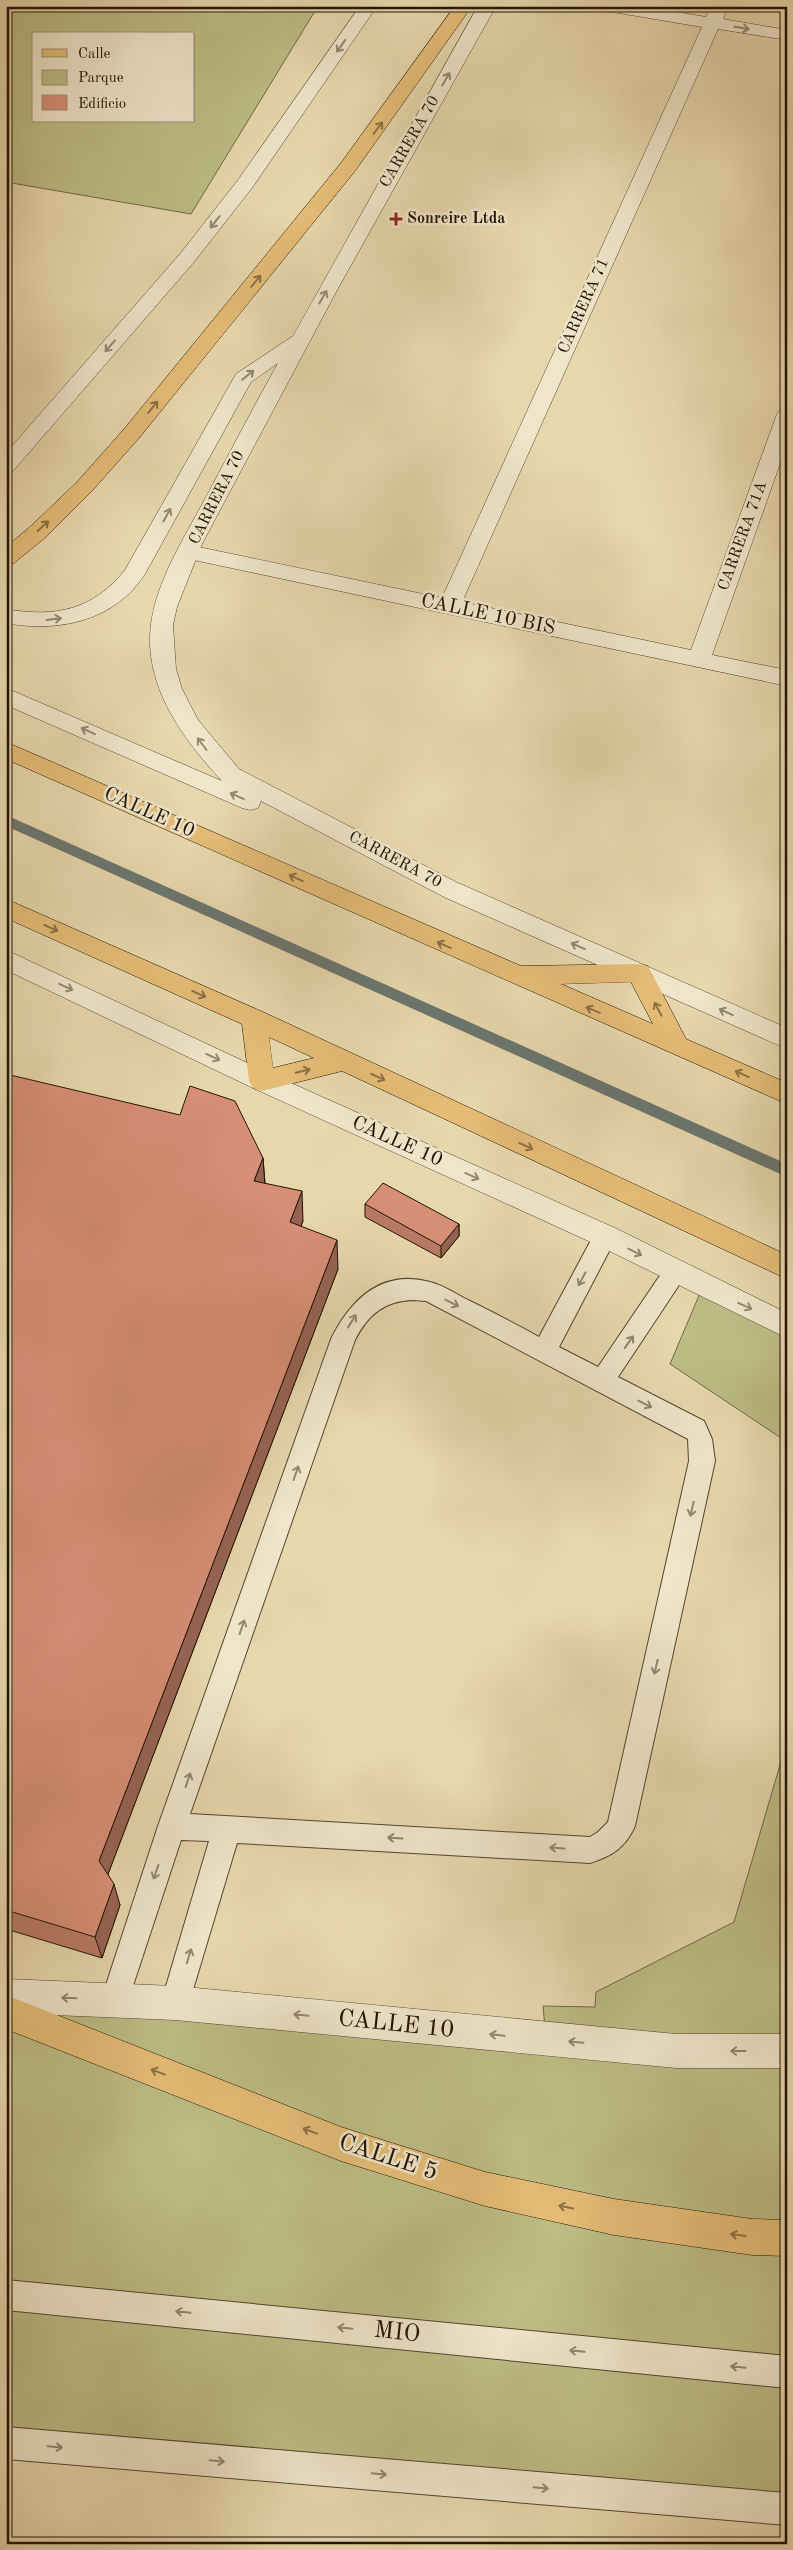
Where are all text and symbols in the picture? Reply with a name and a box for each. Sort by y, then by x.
one-way arrow [733,23,749,33]
legend [32,32,195,122]
one-way arrow [336,39,346,53]
text: Calle [78,47,111,62]
text: Parque [78,71,124,86]
one-way arrow [441,72,451,87]
street label: CARRERA 70 [377,93,443,191]
text: Edificio [78,97,126,112]
one-way arrow [372,122,383,135]
place label: Sonreire Ltda [407,211,505,227]
marker: Sonreire Ltda [389,212,403,226]
one-way arrow [210,215,220,229]
street label: CARRERA 71 [556,256,612,356]
one-way arrow [250,274,261,287]
one-way arrow [318,289,328,304]
one-way arrow [104,340,116,353]
one-way arrow [242,369,255,380]
one-way arrow [148,401,159,414]
street label: CARRERA 70 [187,449,247,547]
street label: CARRERA 71A [716,479,770,593]
one-way arrow [162,507,172,522]
one-way arrow [37,520,50,532]
street label: CALLE 10 BIS [419,591,557,639]
one-way arrow [46,614,62,624]
one-way arrow [81,726,96,736]
one-way arrow [196,738,207,751]
street label: CALLE 10 [101,784,197,842]
one-way arrow [230,791,245,801]
street label: CARRERA 70 [346,829,444,891]
one-way arrow [289,873,304,883]
one-way arrow [43,923,58,933]
one-way arrow [437,939,452,949]
one-way arrow [571,941,586,950]
one-way arrow [58,983,73,992]
one-way arrow [191,990,206,1000]
one-way arrow [653,1002,663,1017]
one-way arrow [586,1004,601,1014]
one-way arrow [719,1007,734,1016]
one-way arrow [205,1053,220,1062]
one-way arrow [295,1066,311,1075]
one-way arrow [735,1069,750,1079]
one-way arrow [370,1073,385,1082]
street label: CALLE 10 [349,1113,445,1171]
one-way arrow [518,1142,533,1151]
one-way arrow [464,1171,479,1181]
one-way arrow [627,1248,642,1257]
one-way arrow [577,1271,586,1286]
one-way arrow [445,1298,460,1308]
one-way arrow [737,1301,752,1311]
one-way arrow [348,1315,358,1329]
one-way arrow [624,1335,634,1349]
one-way arrow [637,1400,652,1409]
one-way arrow [292,1466,301,1481]
one-way arrow [686,1500,696,1516]
one-way arrow [238,1619,247,1635]
one-way arrow [651,1659,660,1675]
one-way arrow [184,1773,193,1788]
one-way arrow [387,1834,403,1843]
one-way arrow [550,1844,566,1853]
one-way arrow [151,1864,161,1880]
one-way arrow [185,1948,195,1964]
one-way arrow [61,1994,77,2003]
street label: CALLE 10 [337,2007,455,2043]
one-way arrow [293,2010,309,2020]
one-way arrow [490,2030,506,2040]
one-way arrow [568,2038,584,2047]
one-way arrow [730,2046,746,2056]
one-way arrow [151,2067,167,2076]
one-way arrow [302,2126,317,2135]
street label: CALLE 5 [336,2131,440,2185]
one-way arrow [558,2202,574,2211]
one-way arrow [731,2230,747,2240]
one-way arrow [176,2307,192,2317]
street label: MIO [373,2319,421,2347]
one-way arrow [337,2323,353,2333]
one-way arrow [569,2346,585,2356]
one-way arrow [731,2362,747,2372]
one-way arrow [47,2442,63,2452]
one-way arrow [208,2456,224,2465]
one-way arrow [370,2470,386,2479]
one-way arrow [532,2484,548,2493]

